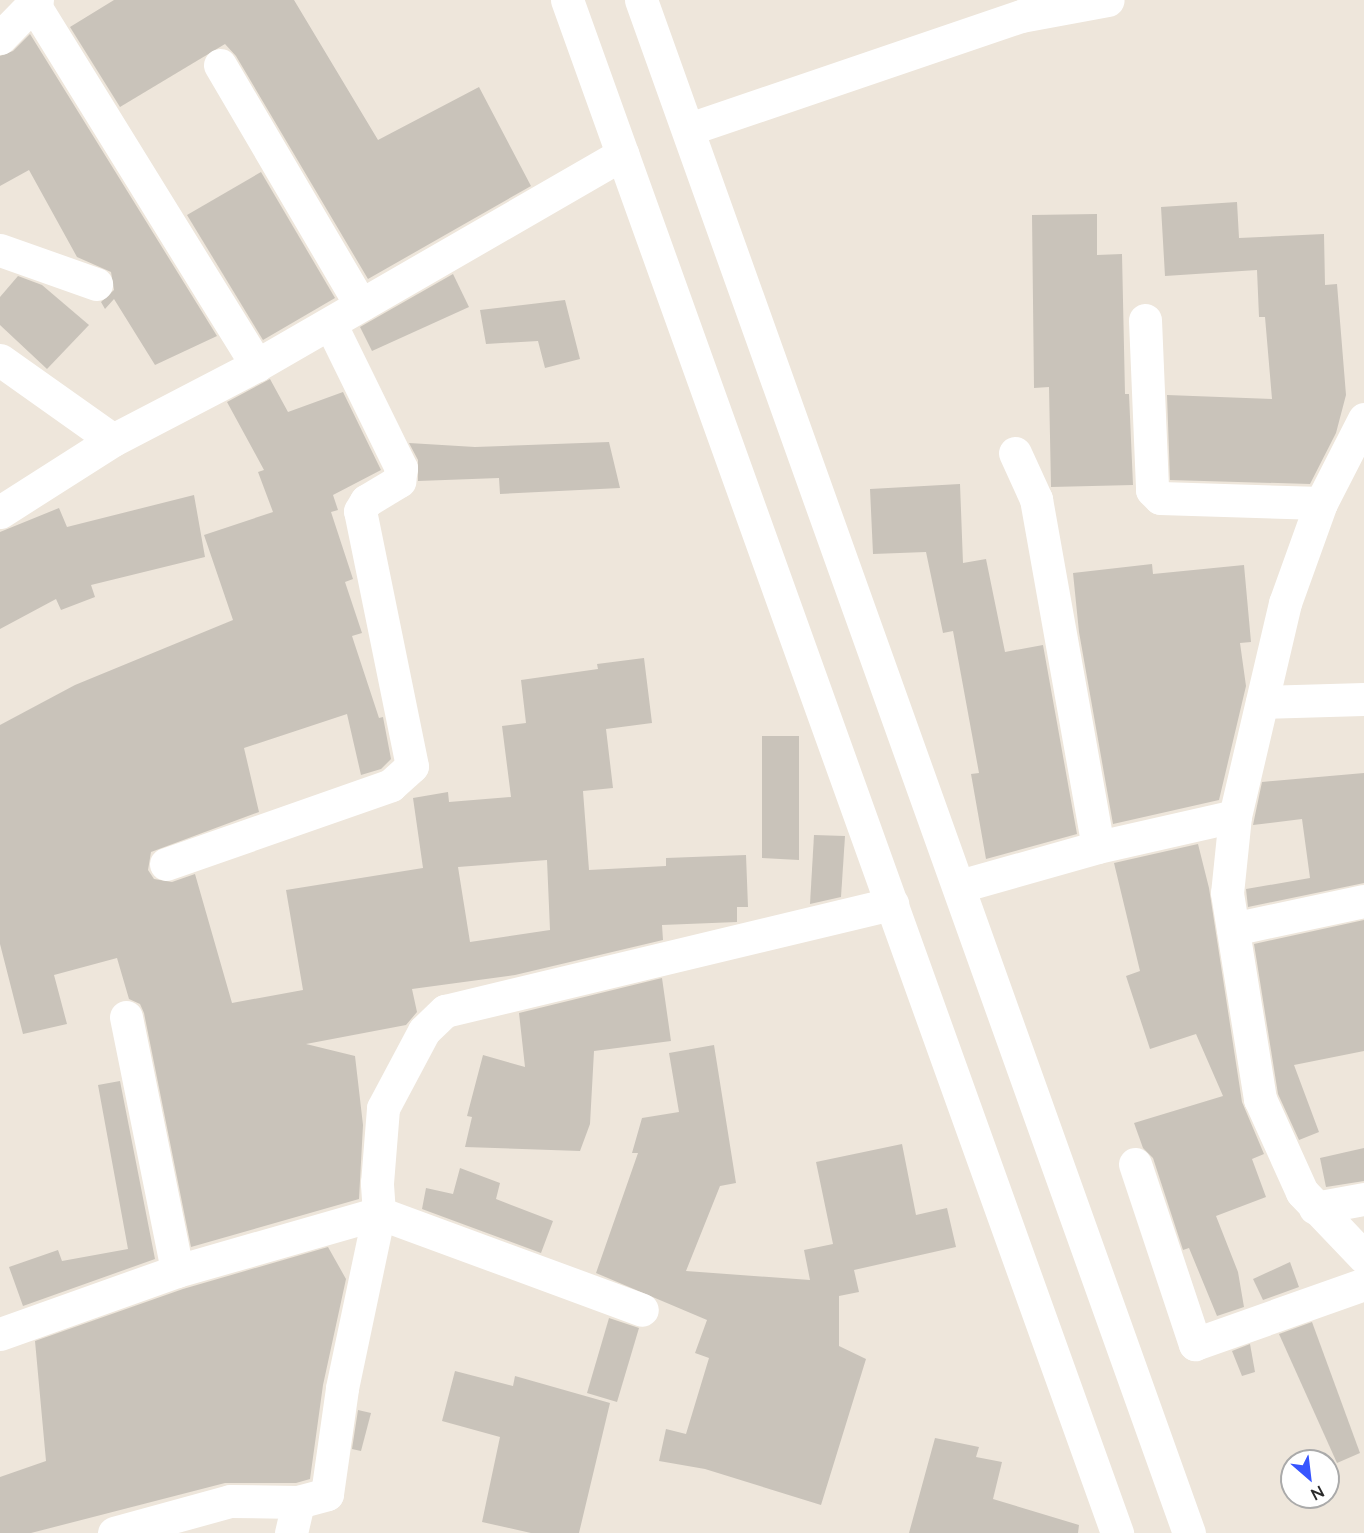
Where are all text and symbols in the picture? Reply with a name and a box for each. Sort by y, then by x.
north arrow [1280,1449,1340,1509]
text: N [1308,1482,1328,1505]

